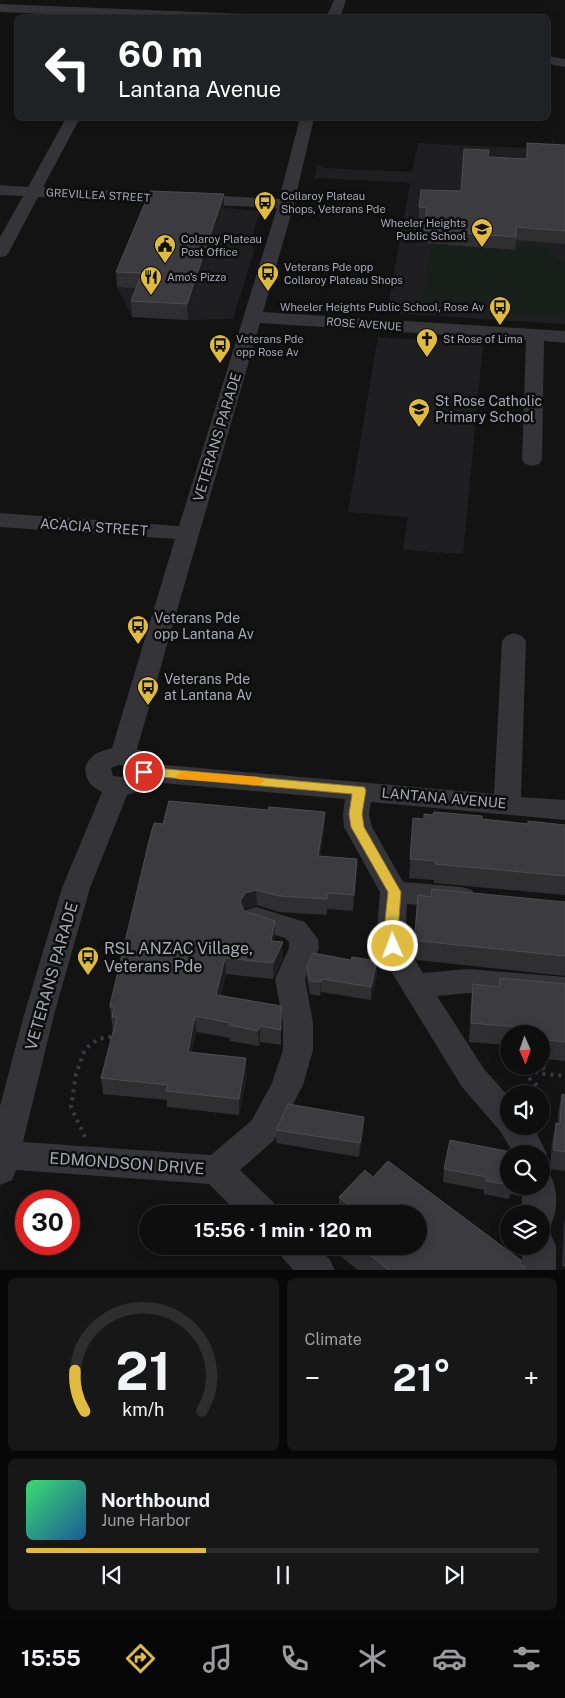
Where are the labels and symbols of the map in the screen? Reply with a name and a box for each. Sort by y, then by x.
street label: GREVILLEA STREET [46,186,151,204]
bus stop icon: Collaroy Plateau Shops, Veterans Pde [253,190,277,221]
place label: Collaroy Plateau Shops, Veterans Pde [281,190,386,215]
place label: Wheeler Heights Public School [380,217,466,242]
school or university icon: Wheeler Heights Public School [470,217,494,248]
public building icon: Colaroy Plateau Post Office [153,233,177,264]
place label: Colaroy Plateau Post Office [181,233,262,258]
bus stop icon: Veterans Pde opp Collaroy Plateau Shops [256,261,280,292]
place label: Veterans Pde opp Collaroy Plateau Shops [284,261,403,286]
restaurant icon: Amo's Pizza [139,265,163,296]
place label: Amo's Pizza [167,271,226,283]
bus stop icon: Wheeler Heights Public School, Rose Av [488,295,512,326]
place label: Wheeler Heights Public School, Rose Av [280,301,484,313]
street label: ROSE AVENUE [326,315,402,333]
church icon: St Rose of Lima [415,327,439,358]
bus stop icon: Veterans Pde opp Rose Av [208,333,232,364]
place label: Veterans Pde opp Rose Av [236,333,304,358]
place label: St Rose of Lima [443,333,523,345]
street label: VETERANS PARADE [190,371,244,503]
place label: St Rose Catholic Primary School [435,393,542,425]
school or university icon: St Rose Catholic Primary School [407,397,431,428]
street label: ACACIA STREET [39,515,149,539]
place label: Veterans Pde opp Lantana Av [154,610,254,642]
bus stop icon: Veterans Pde opp Lantana Av [126,614,150,645]
place label: Veterans Pde at Lantana Av [164,671,252,703]
bus stop icon: Veterans Pde at Lantana Av [136,675,160,706]
pin [123,751,165,793]
street label: LANTANA AVENUE [381,785,507,811]
street label: VETERANS PARADE [21,900,82,1052]
position arrow [366,919,418,971]
place label: RSL ANZAC Village, Veterans Pde [104,939,253,976]
bus stop icon: RSL ANZAC Village, Veterans Pde [76,945,100,976]
north arrow [500,1025,550,1075]
street label: EDMONDSON DRIVE [49,1149,205,1178]
speed limit sign: 30 [15,1190,80,1255]

